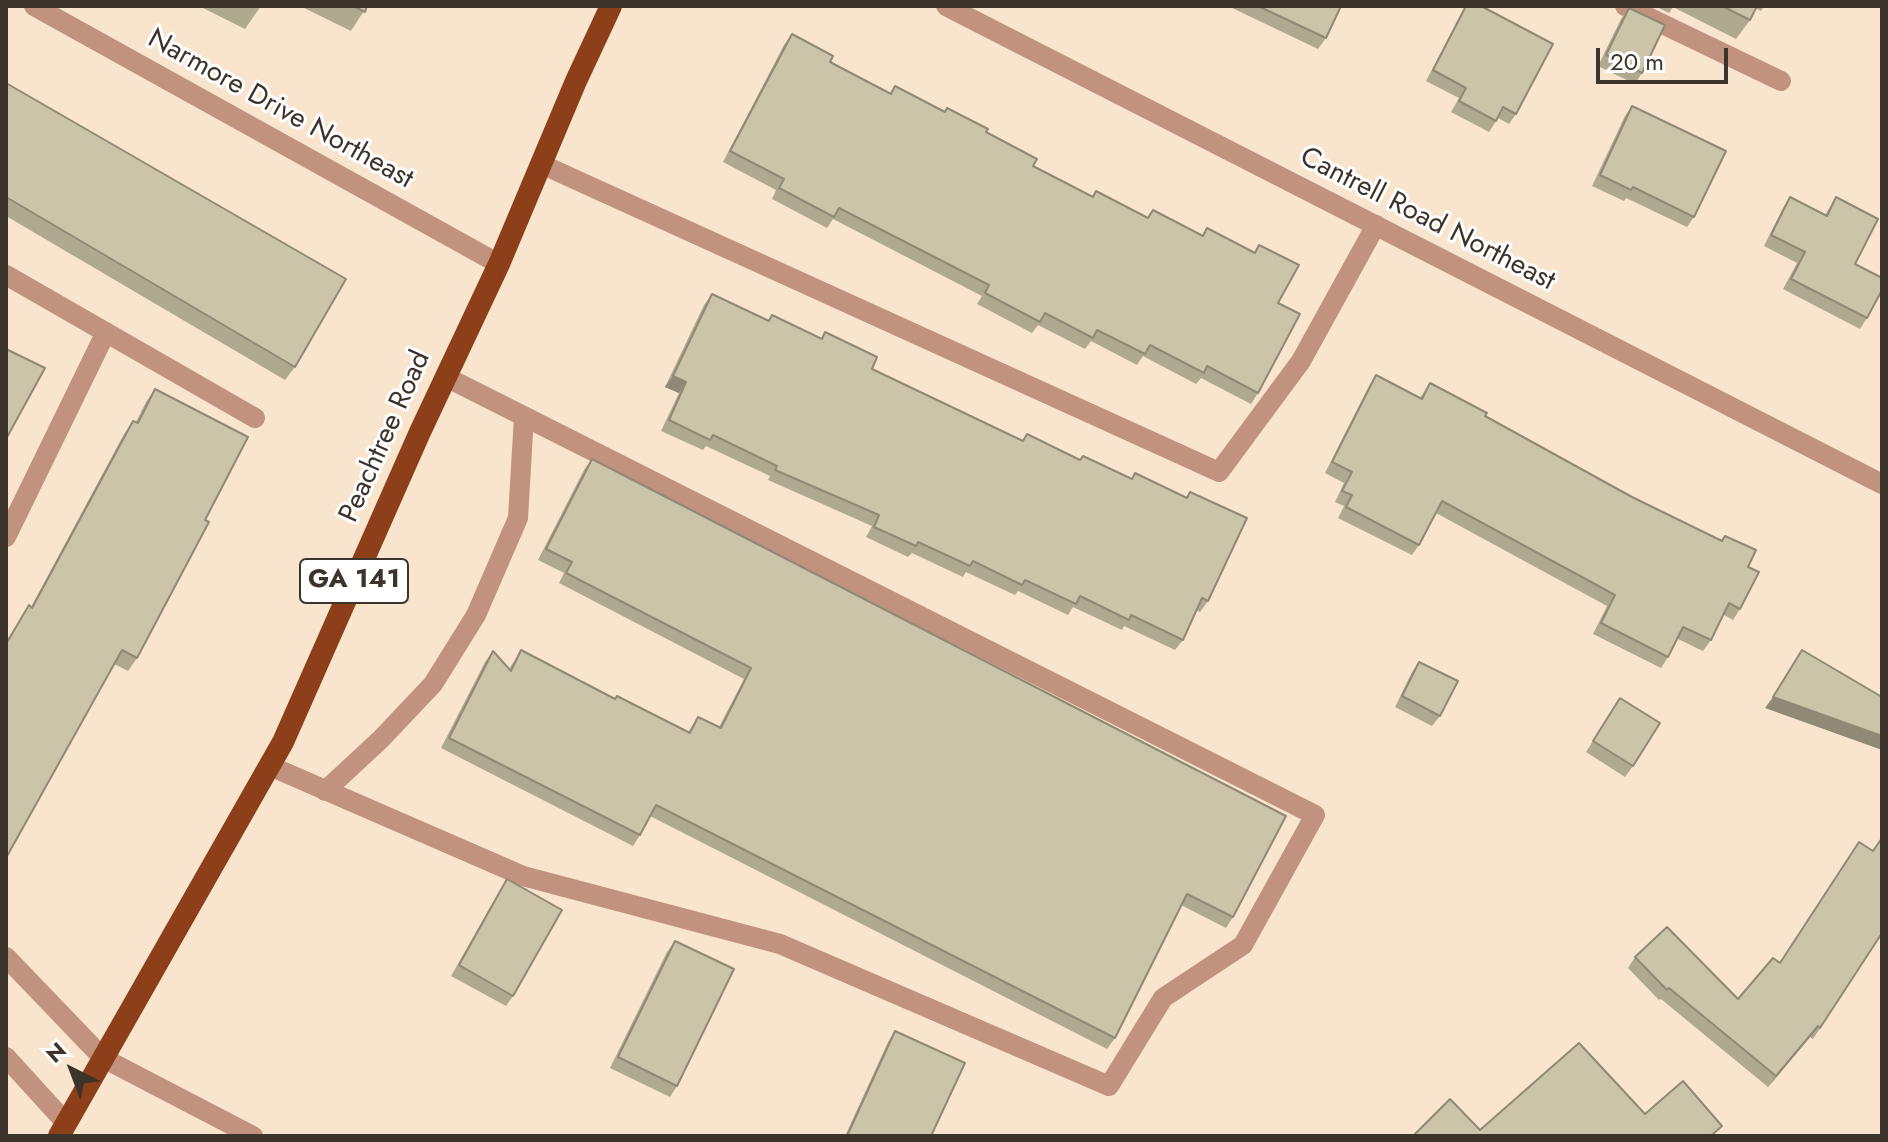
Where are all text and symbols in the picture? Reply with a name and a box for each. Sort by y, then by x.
street label: Narmore Drive Northeast [141,23,419,197]
scale bar [1600,32,1732,82]
text: 20 m [1610,44,1664,79]
street label: Cantrell Road Northeast [1294,141,1560,299]
street label: Peachtree Road [333,346,439,528]
road number: GA 141 [300,559,408,603]
north arrow [32,1030,112,1110]
text: N [39,1034,73,1070]

